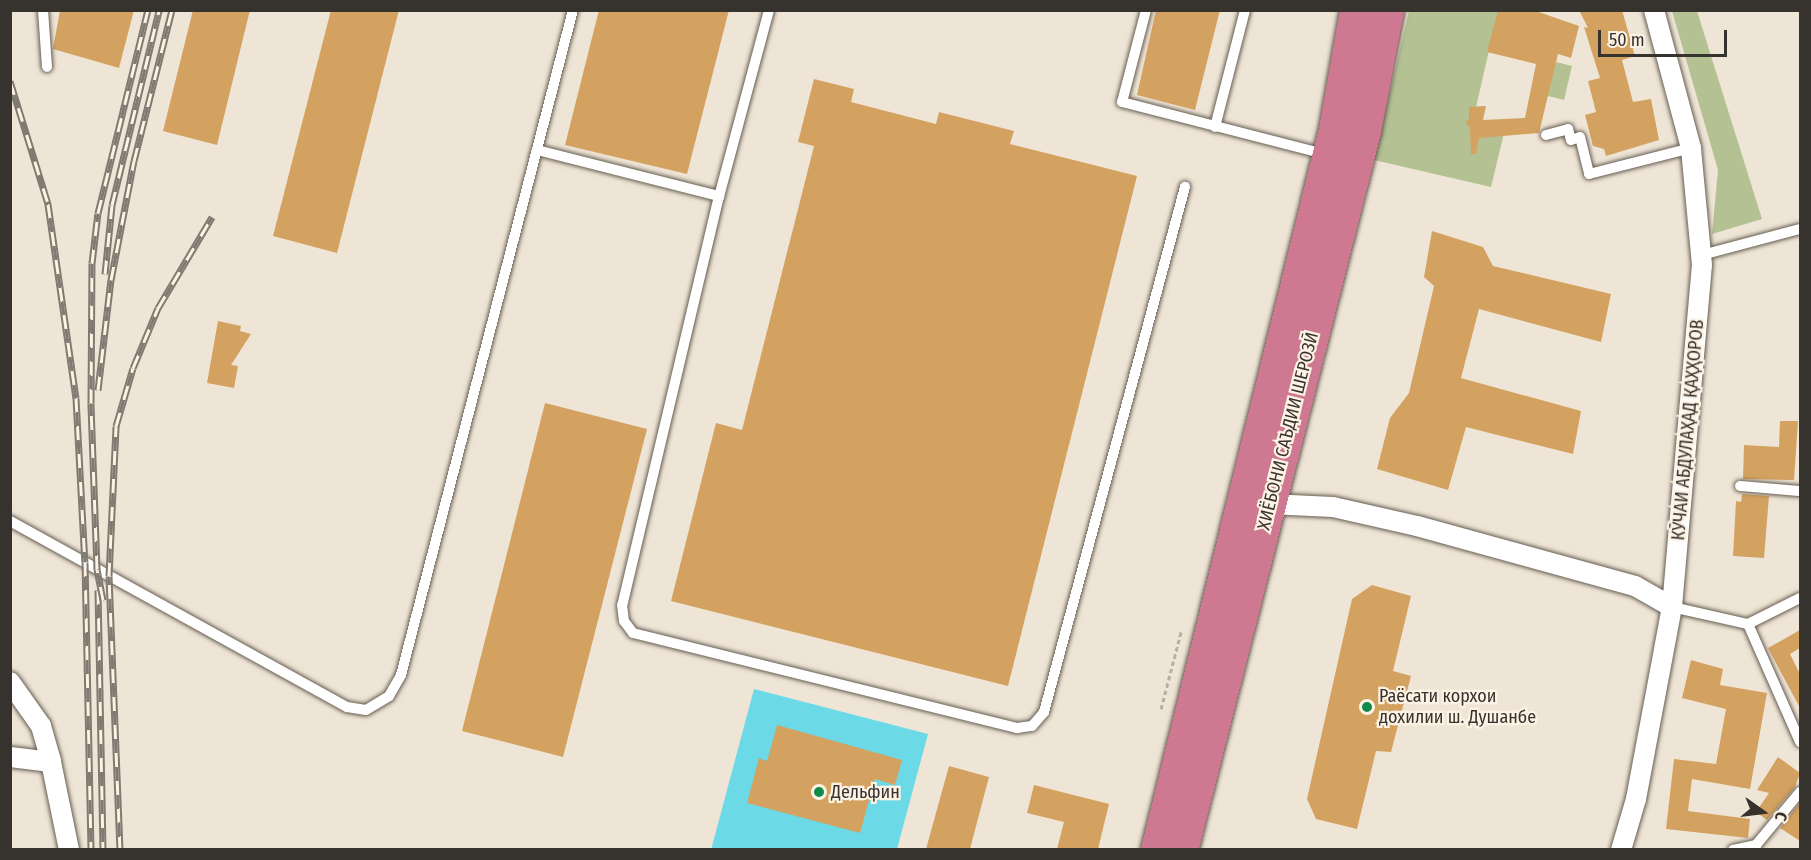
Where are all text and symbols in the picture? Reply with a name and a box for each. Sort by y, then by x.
scale bar [1601,18,1730,56]
text: 50 m [1609,29,1645,51]
street label: КӮЧАИ АБДУЛАҲАД ҚАҲҲОРОВ [1668,319,1708,541]
street label: ХИЁБОНИ САЪДИИ ШЕРОЗӢ [1253,330,1323,532]
place label: Раёсати корхои дохилии ш. Душанбе [1379,686,1536,728]
marker: Раёсати корхои дохилии ш. Душанбе [1360,700,1374,714]
place label: Дельфин [831,781,900,803]
north arrow [1733,782,1793,842]
marker: Дельфин [812,785,826,799]
text: С [1771,810,1791,823]

